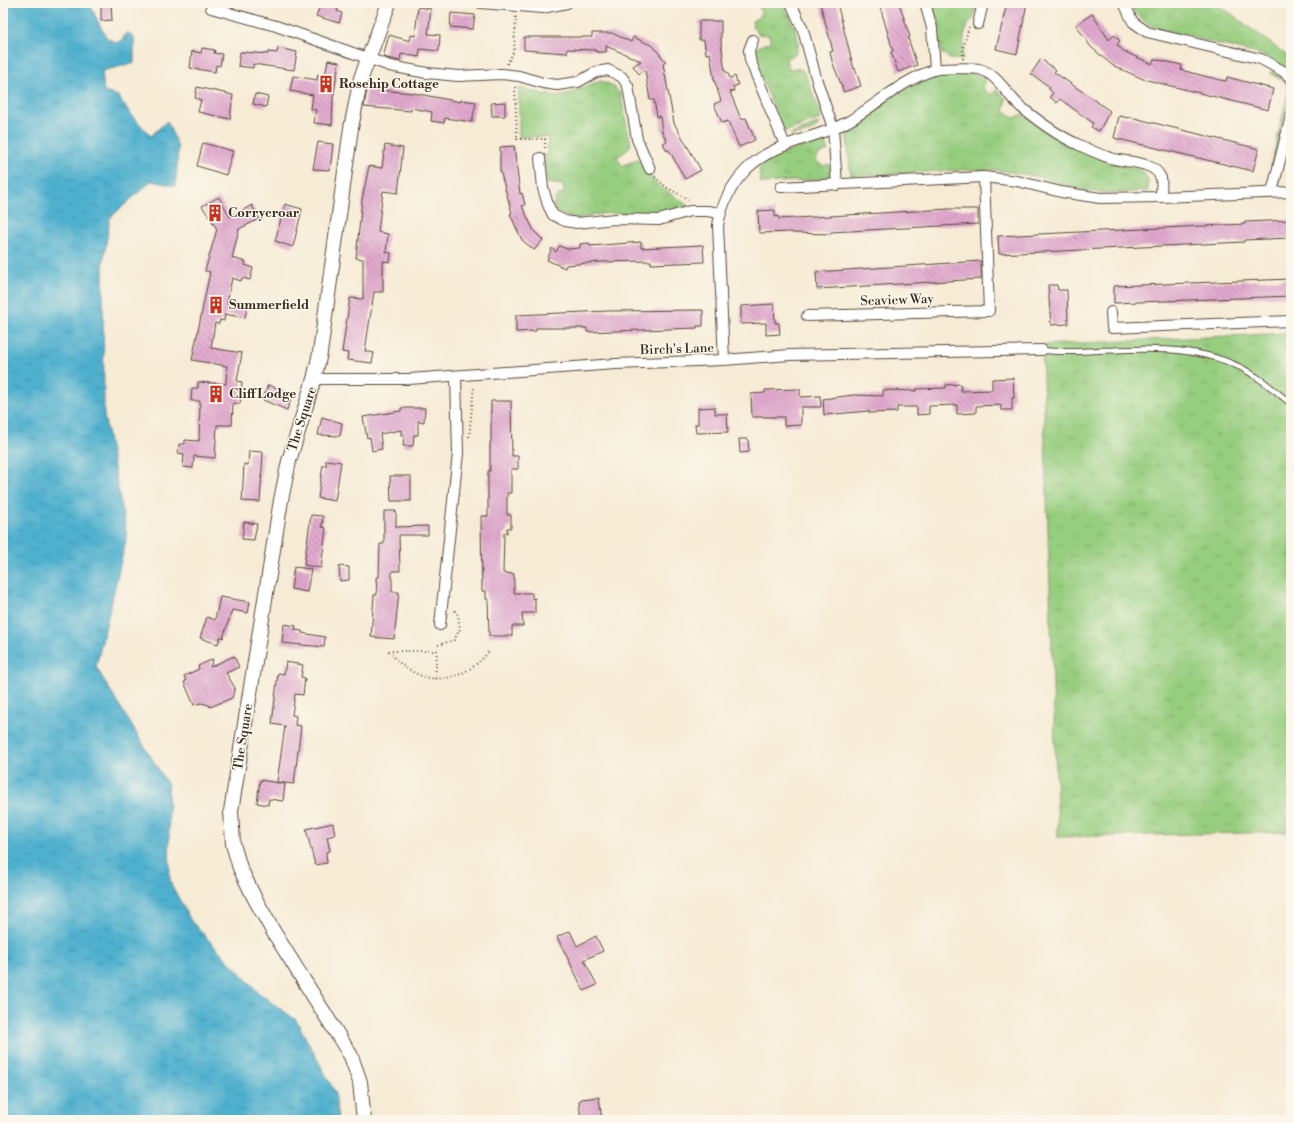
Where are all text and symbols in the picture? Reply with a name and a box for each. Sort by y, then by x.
building icon: Rosehip Cottage [316,74,336,94]
place label: Rosehip Cottage [339,76,439,92]
building icon: Corrycroar [205,203,225,223]
place label: Corrycroar [228,205,300,221]
street label: Seaview Way [860,291,935,309]
building icon: Summerfield [206,295,226,315]
place label: Summerfield [229,297,309,313]
street label: Birch's Lane [639,340,715,358]
building icon: Cliff Lodge [206,384,226,404]
street label: The Square [284,384,320,454]
place label: Cliff Lodge [229,386,296,402]
street label: The Square [230,702,256,772]

